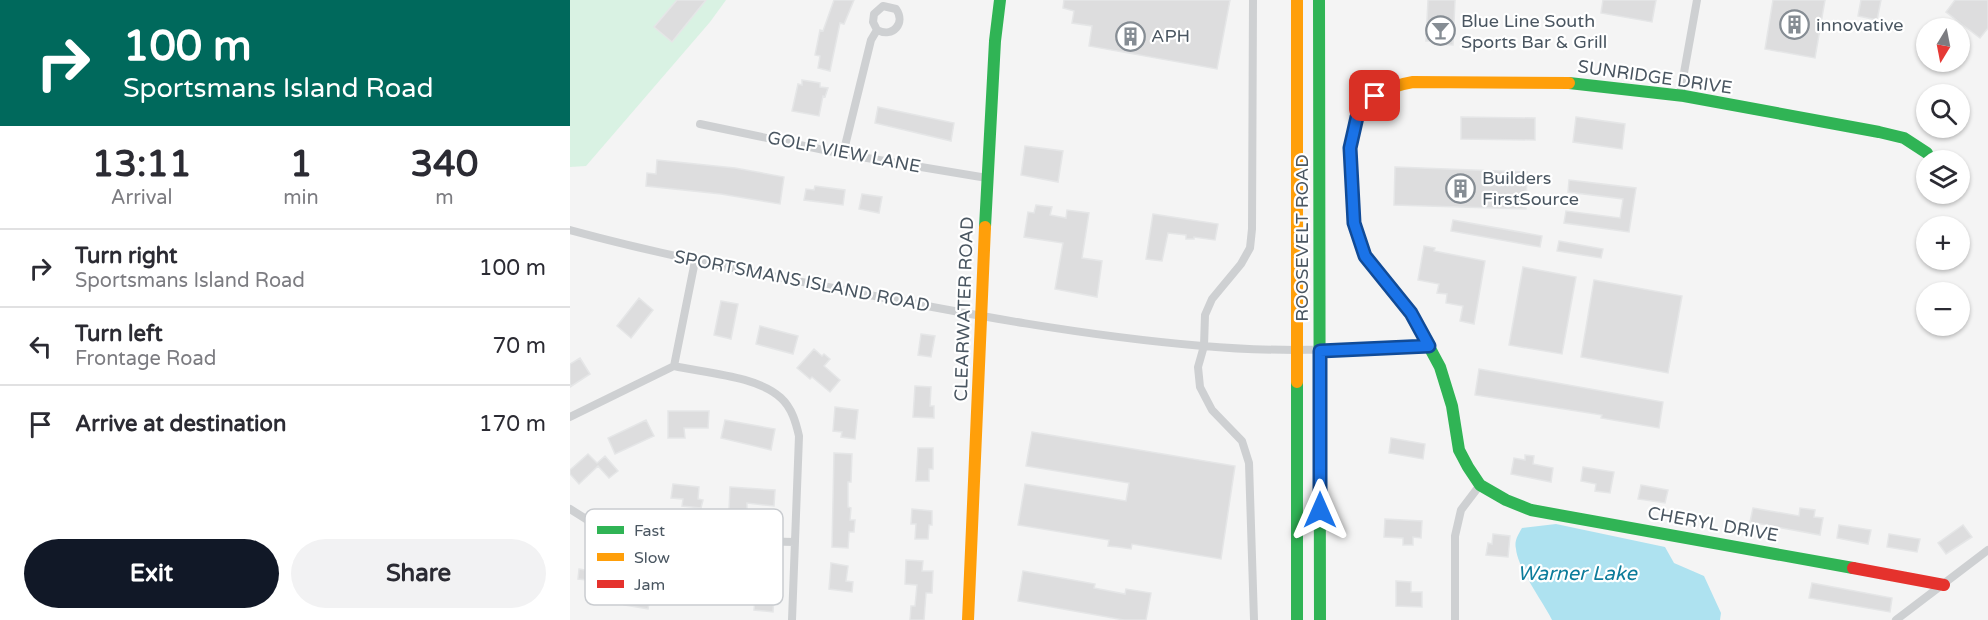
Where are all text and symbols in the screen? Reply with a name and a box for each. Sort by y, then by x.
building icon: innovative [1779,9,1811,41]
place label: Blue Line South Sports Bar & Grill [1461,10,1607,53]
place label: innovative [1816,14,1904,36]
bar icon: Blue Line South Sports Bar & Grill [1424,15,1456,47]
north arrow [1916,18,1970,72]
map controls [1916,18,1970,336]
building icon: APH [1114,20,1146,52]
text: 100 m [123,21,252,72]
icon: right [24,24,102,102]
place label: APH [1151,25,1190,47]
street label: SUNRIDGE DRIVE [1576,55,1734,99]
pin [1349,70,1400,121]
text: Sportsmans Island Road [123,72,433,105]
icon: arrive [1358,79,1391,112]
button: search [1916,84,1970,138]
street label: GOLF VIEW LANE [766,126,922,178]
text: 13:11 [92,143,192,186]
text: 1 [290,143,312,186]
text: 340 [410,143,478,186]
button: layers [1916,150,1970,204]
street label: ROOSEVELT ROAD [1291,154,1313,322]
place label: Builders FirstSource [1482,167,1579,210]
building icon: Builders FirstSource [1445,172,1477,204]
text: Arrival [111,186,173,210]
text: min [283,186,319,210]
text: m [435,186,454,210]
street label: CLEARWATER ROAD [950,216,978,402]
button: + [1916,216,1970,270]
text: Turn right [75,243,177,269]
street label: SPORTSMANS ISLAND ROAD [672,245,932,317]
icon: right [24,252,57,285]
text: 100 m [479,255,546,281]
text: Sportsmans Island Road [75,269,305,293]
button: − [1916,282,1970,336]
text: Turn left [75,321,163,347]
icon: left [24,330,57,363]
text: 70 m [492,333,546,359]
text: Frontage Road [75,347,216,371]
icon: arrive [24,408,57,441]
text: Arrive at destination [75,411,286,437]
text: 170 m [479,411,546,437]
position arrow [1288,478,1352,542]
street label: CHERYL DRIVE [1646,502,1780,546]
legend [585,509,783,605]
text: Fast [634,521,665,541]
button: Exit [24,539,279,608]
button: Share [291,539,546,608]
text: Slow [634,548,670,568]
water label: Warner Lake [1517,562,1638,586]
text: Jam [634,575,665,595]

